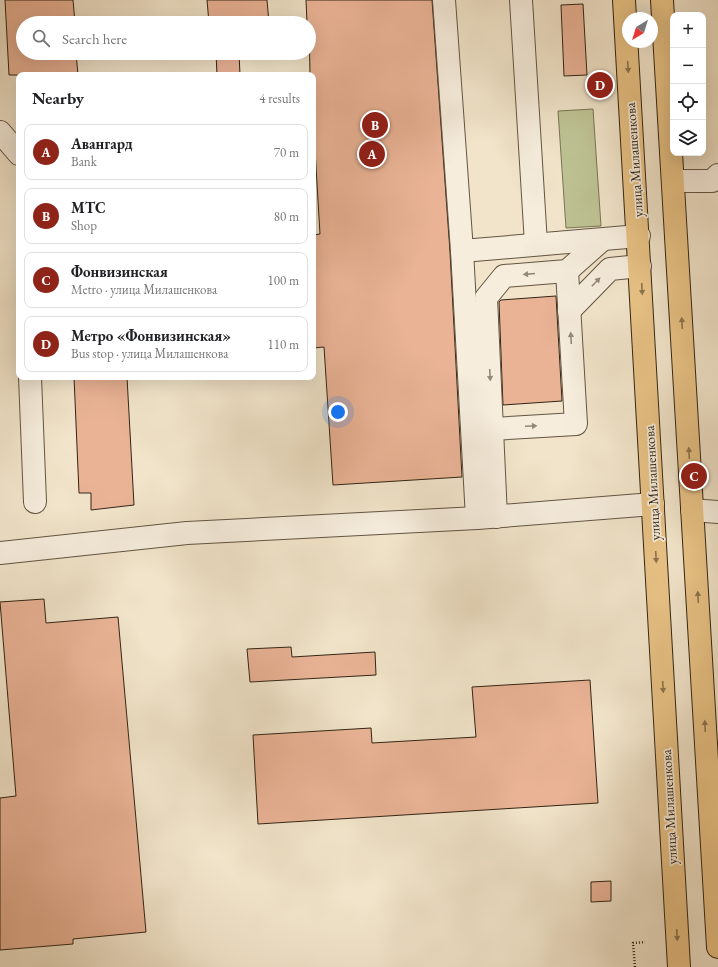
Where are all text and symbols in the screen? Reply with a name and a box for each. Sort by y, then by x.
north arrow [622,12,658,48]
map controls [670,12,706,156]
button: + [670,12,706,48]
search box [16,16,316,60]
icon: search [30,27,52,49]
text: Search here [62,29,127,48]
button: − [670,48,706,84]
one-way arrow [624,61,631,73]
pin: D [587,70,613,100]
button: locate [670,84,706,120]
text: Nearby [32,87,84,109]
text: 4 results [259,90,300,107]
street label: улица Милашенкова [621,102,647,218]
pin: B [362,110,388,140]
button: layers [670,120,706,156]
text: Авангард [71,134,133,153]
pin: A [359,139,385,169]
text: A [41,144,51,161]
text: 70 m [274,144,299,161]
text: Bank [71,153,97,170]
text: МТС [71,198,106,217]
text: B [42,208,50,225]
text: 80 m [274,208,299,225]
text: Shop [71,217,97,234]
text: Фонвизинская [71,262,168,281]
one-way arrow [523,271,535,278]
text: C [41,272,51,289]
text: 100 m [268,272,299,289]
one-way arrow [592,277,601,287]
text: Metro · улица Милашенкова [71,281,217,298]
one-way arrow [638,283,645,295]
one-way arrow [678,317,685,329]
text: Метро «Фонвизинская» [71,326,231,345]
one-way arrow [568,331,574,344]
text: D [41,336,51,353]
text: 110 m [268,336,299,353]
text: Bus stop · улица Милашенкова [71,345,228,362]
one-way arrow [487,369,493,382]
your location [328,402,348,422]
one-way arrow [525,423,538,430]
street label: улица Милашенкова [640,425,664,541]
one-way arrow [686,447,693,459]
pin: C [681,461,707,491]
one-way arrow [653,551,659,564]
one-way arrow [694,591,701,603]
one-way arrow [660,681,666,694]
one-way arrow [702,720,709,732]
street label: улица Милашенкова [657,749,681,865]
one-way arrow [673,929,680,941]

